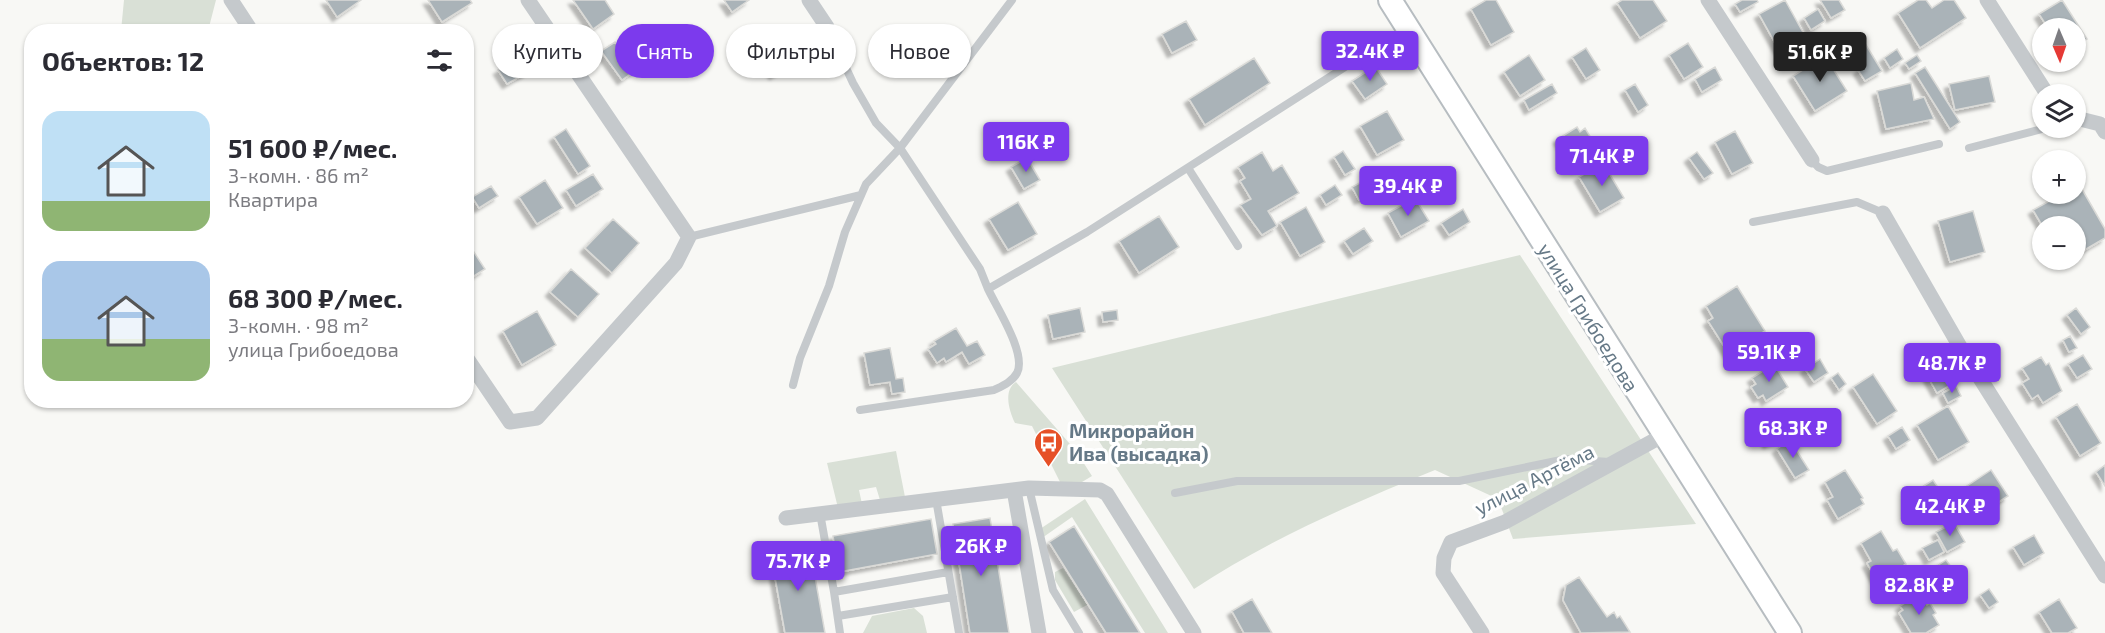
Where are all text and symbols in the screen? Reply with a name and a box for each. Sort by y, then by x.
north arrow [2032,18,2086,72]
map controls [2032,18,2086,270]
chip: Купить [492,24,603,78]
chip: Снять [615,24,714,78]
chip: Фильтры [726,24,856,78]
chip: Новое [868,24,971,78]
pin: 32.4K ₽ [1315,31,1425,82]
pin: 51.6K ₽ [1765,32,1875,83]
text: 32.4K ₽ [1335,38,1405,62]
text: 51.6K ₽ [1788,39,1852,63]
icon: filters [423,44,456,77]
text: Объектов: 12 [42,45,204,76]
button: layers [2032,84,2086,138]
pin: 116K ₽ [977,122,1075,173]
text: 116K ₽ [997,129,1055,153]
text: 51 600 ₽/мес. [228,132,397,163]
icon: home [90,135,162,207]
pin: 71.4K ₽ [1547,136,1657,187]
text: 71.4K ₽ [1569,143,1635,167]
button: + [2032,150,2086,204]
text: 3-комн. · 86 m² [228,163,369,187]
pin: 39.4K ₽ [1353,166,1463,217]
text: 39.4K ₽ [1373,173,1443,197]
text: Квартира [228,187,318,211]
button: − [2032,216,2086,270]
street label: улица Грибоедова [1533,238,1644,396]
text: 68 300 ₽/мес. [228,282,403,313]
icon: home [90,285,162,357]
text: 3-комн. · 98 m² [228,313,369,337]
pin: 59.1K ₽ [1714,332,1824,383]
text: улица Грибоедова [228,337,399,361]
text: 59.1K ₽ [1737,339,1801,363]
pin: 48.7K ₽ [1897,343,2007,394]
text: 48.7K ₽ [1918,350,1986,374]
pin: 68.3K ₽ [1738,408,1848,459]
text: 68.3K ₽ [1758,415,1828,439]
place label: Микрорайон Ива (высадка) [1069,418,1209,465]
bus stop icon: Микрорайон Ива (высадка) [1032,426,1064,468]
street label: улица Артёма [1470,439,1598,520]
pin: 42.4K ₽ [1895,486,2005,537]
text: 42.4K ₽ [1915,493,1985,517]
pin: 26K ₽ [939,526,1023,577]
text: 26K ₽ [955,533,1007,557]
pin: 75.7K ₽ [743,541,853,592]
text: 75.7K ₽ [765,548,831,572]
pin: 82.8K ₽ [1864,565,1974,616]
text: 82.8K ₽ [1884,572,1954,596]

